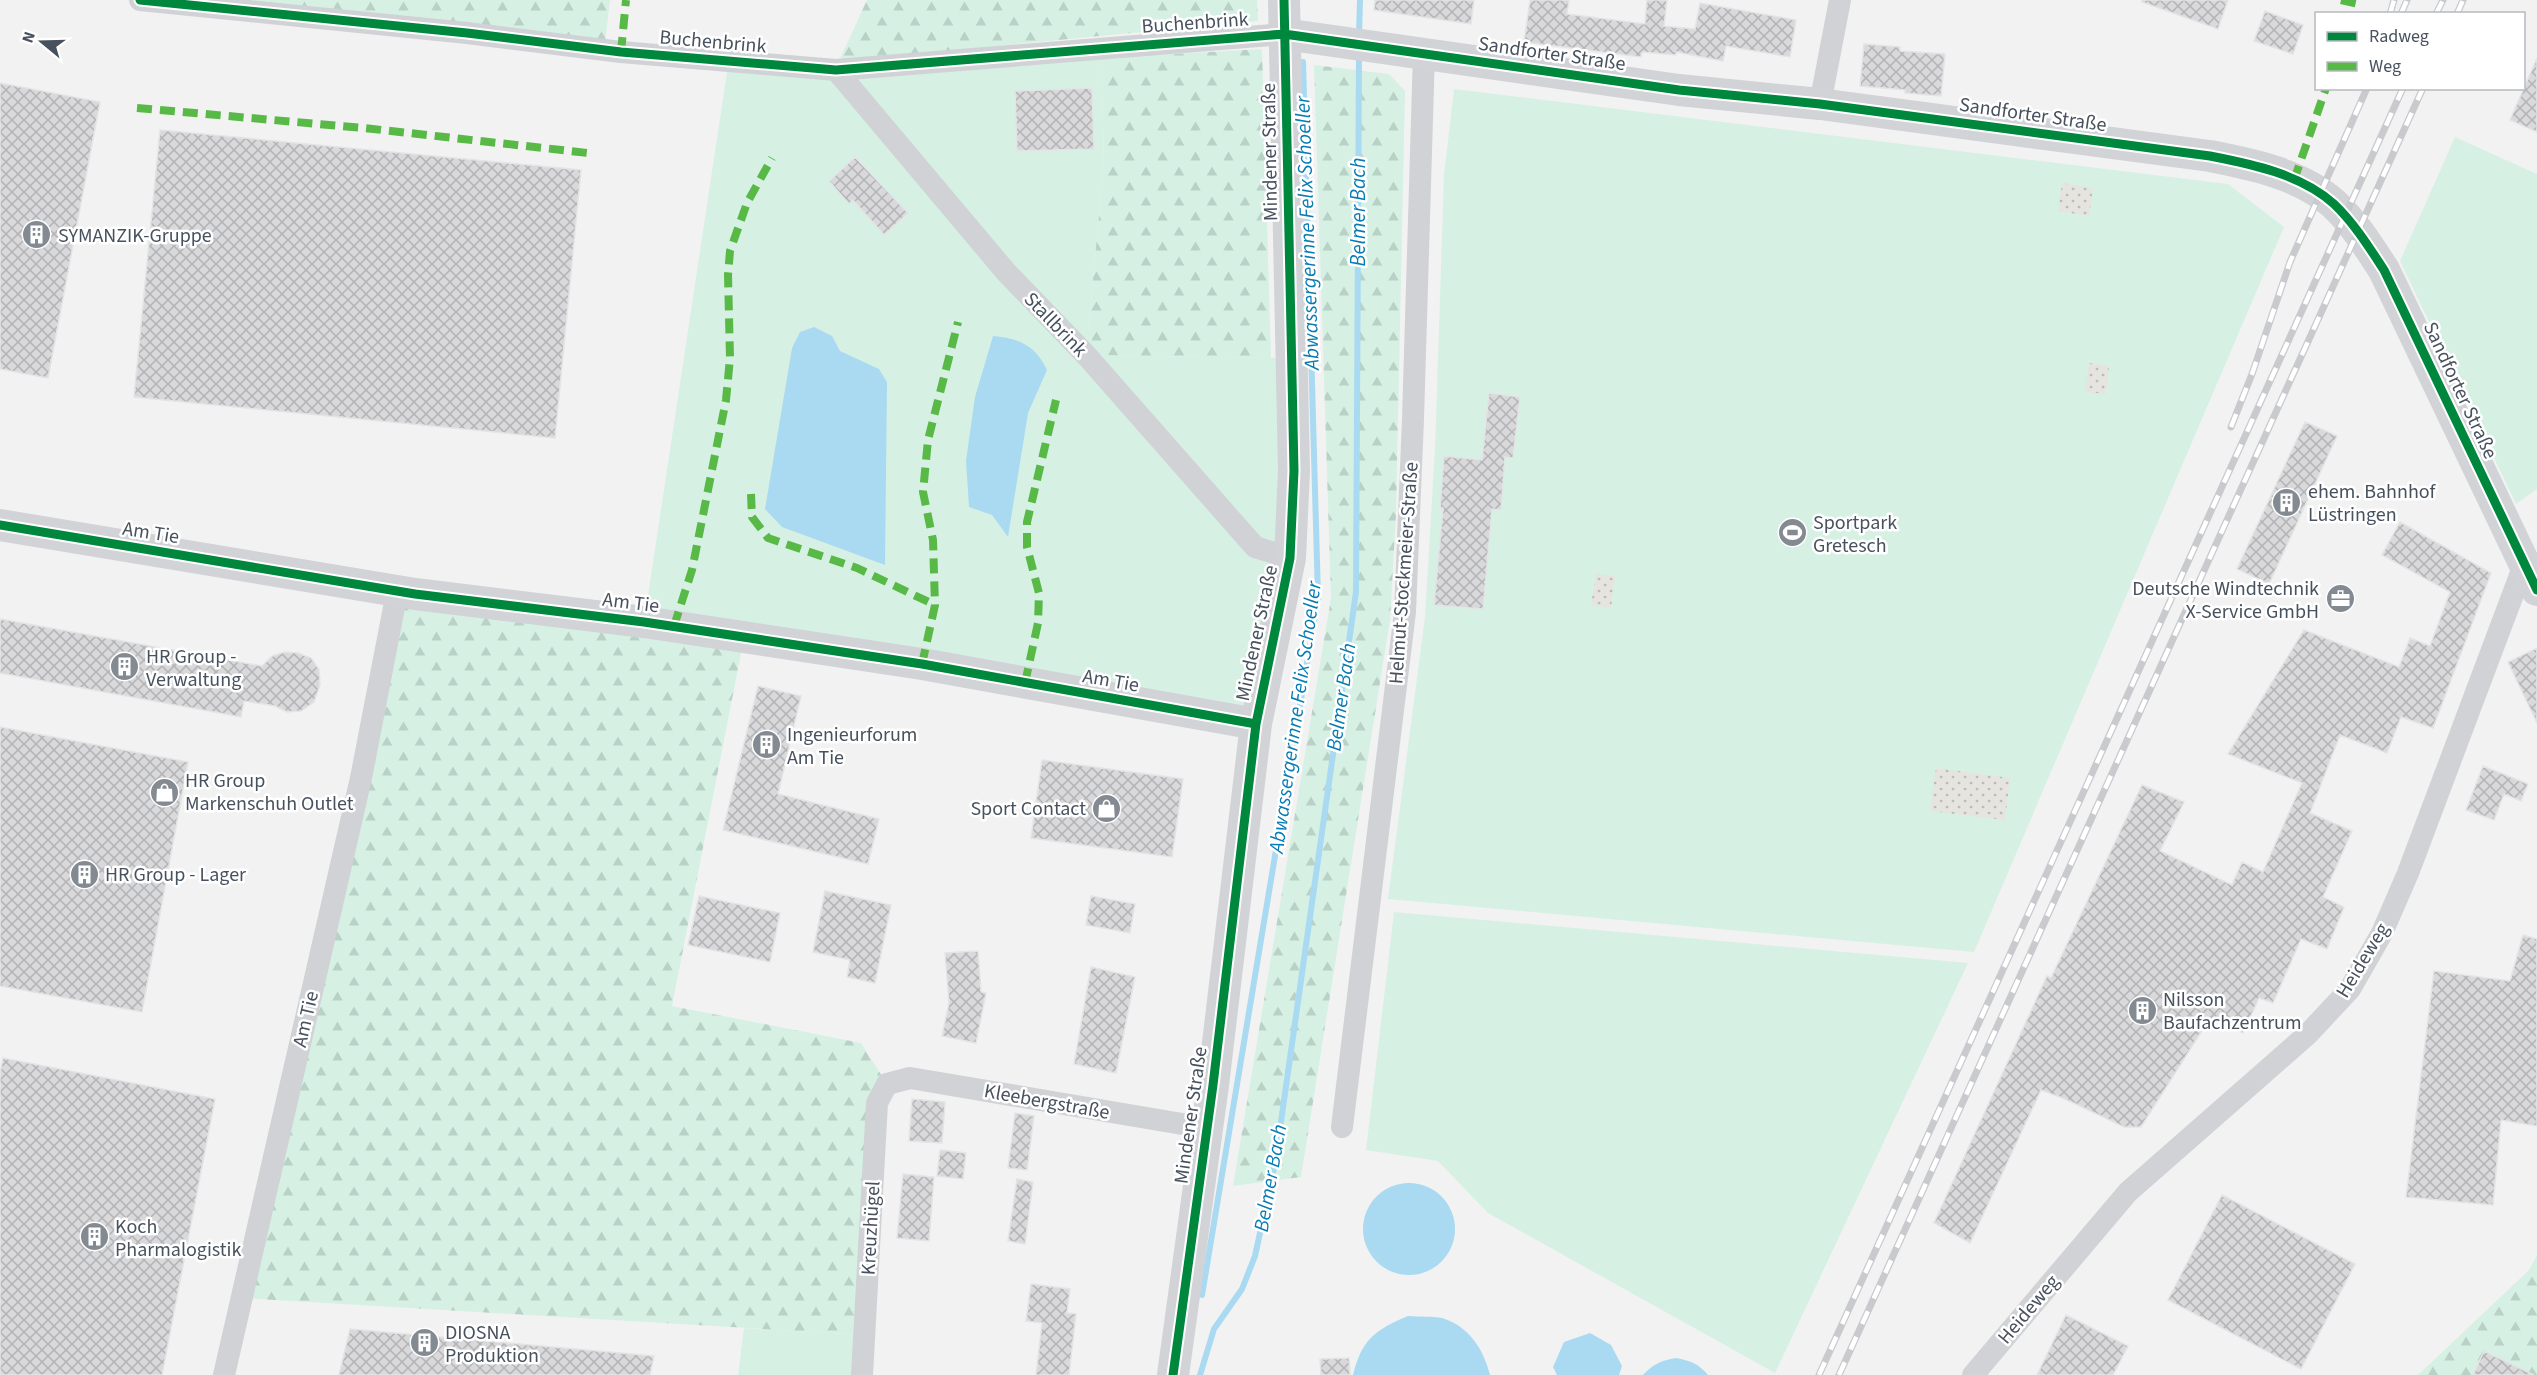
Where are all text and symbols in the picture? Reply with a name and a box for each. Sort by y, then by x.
street label: Buchenbrink [1141,5,1250,41]
north arrow [12,12,72,72]
legend [2315,12,2525,90]
street label: Buchenbrink [658,23,768,61]
text: Radweg [2369,24,2429,49]
text: N [17,29,41,46]
street label: Sandforter Straße [1476,30,1627,78]
text: Weg [2369,54,2401,79]
street label: Mindener Straße [1255,83,1285,221]
street label: Sandforter Straße [1957,91,2108,139]
water label: Abwassergerinne Felix Schoeller [1287,95,1327,372]
water label: Belmer Bach [1343,158,1373,266]
building icon: SYMANZIK-Gruppe [21,219,53,251]
place label: SYMANZIK-Gruppe [58,222,212,250]
street label: Stallbrink [1017,286,1093,363]
street label: Sandforter Straße [2416,317,2504,464]
street label: Helmut-Stockmeier-Straße [1382,461,1426,685]
place label: ehem. Bahnhof Lüstringen [2308,478,2437,529]
building icon: ehem. Bahnhof Lüstringen [2271,487,2303,519]
place label: Sportpark Gretesch [1813,509,1897,560]
street label: Am Tie [121,515,181,551]
sports icon: Sportpark Gretesch [1776,517,1808,549]
street label: Mindener Straße [1229,563,1285,704]
place label: Deutsche Windtechnik X-Service GmbH [2132,575,2319,626]
water label: Abwassergerinne Felix Schoeller [1261,578,1329,857]
office icon: Deutsche Windtechnik X-Service GmbH [2324,583,2356,615]
street label: Am Tie [601,586,661,620]
water label: Belmer Bach [1319,641,1363,753]
place label: HR Group - Verwaltung [146,643,241,694]
building icon: HR Group - Verwaltung [109,651,141,683]
street label: Am Tie [1080,662,1141,700]
place label: Ingenieurforum Am Tie [787,721,917,772]
building icon: Ingenieurforum Am Tie [750,729,782,761]
place label: HR Group Markenschuh Outlet [185,767,354,818]
shop icon: HR Group Markenschuh Outlet [148,776,180,808]
shop icon: Sport Contact [1091,792,1123,824]
place label: Sport Contact [970,795,1086,823]
building icon: HR Group - Lager [68,858,100,890]
place label: HR Group - Lager [105,861,246,889]
street label: Heideweg [2329,918,2396,1003]
place label: Nilsson Baufachzentrum [2163,986,2302,1037]
street label: Am Tie [286,988,326,1050]
building icon: Nilsson Baufachzentrum [2126,994,2158,1026]
street label: Mindener Straße [1168,1045,1214,1186]
street label: Kleebergstraße [982,1077,1112,1127]
water label: Belmer Bach [1246,1122,1294,1234]
street label: Kreuzhügel [855,1180,887,1276]
place label: Koch Pharmalogistik [115,1213,241,1264]
building icon: Koch Pharmalogistik [78,1221,110,1253]
street label: Heideweg [1991,1269,2066,1350]
place label: DIOSNA Produktion [445,1319,539,1370]
building icon: DIOSNA Produktion [408,1327,440,1359]

